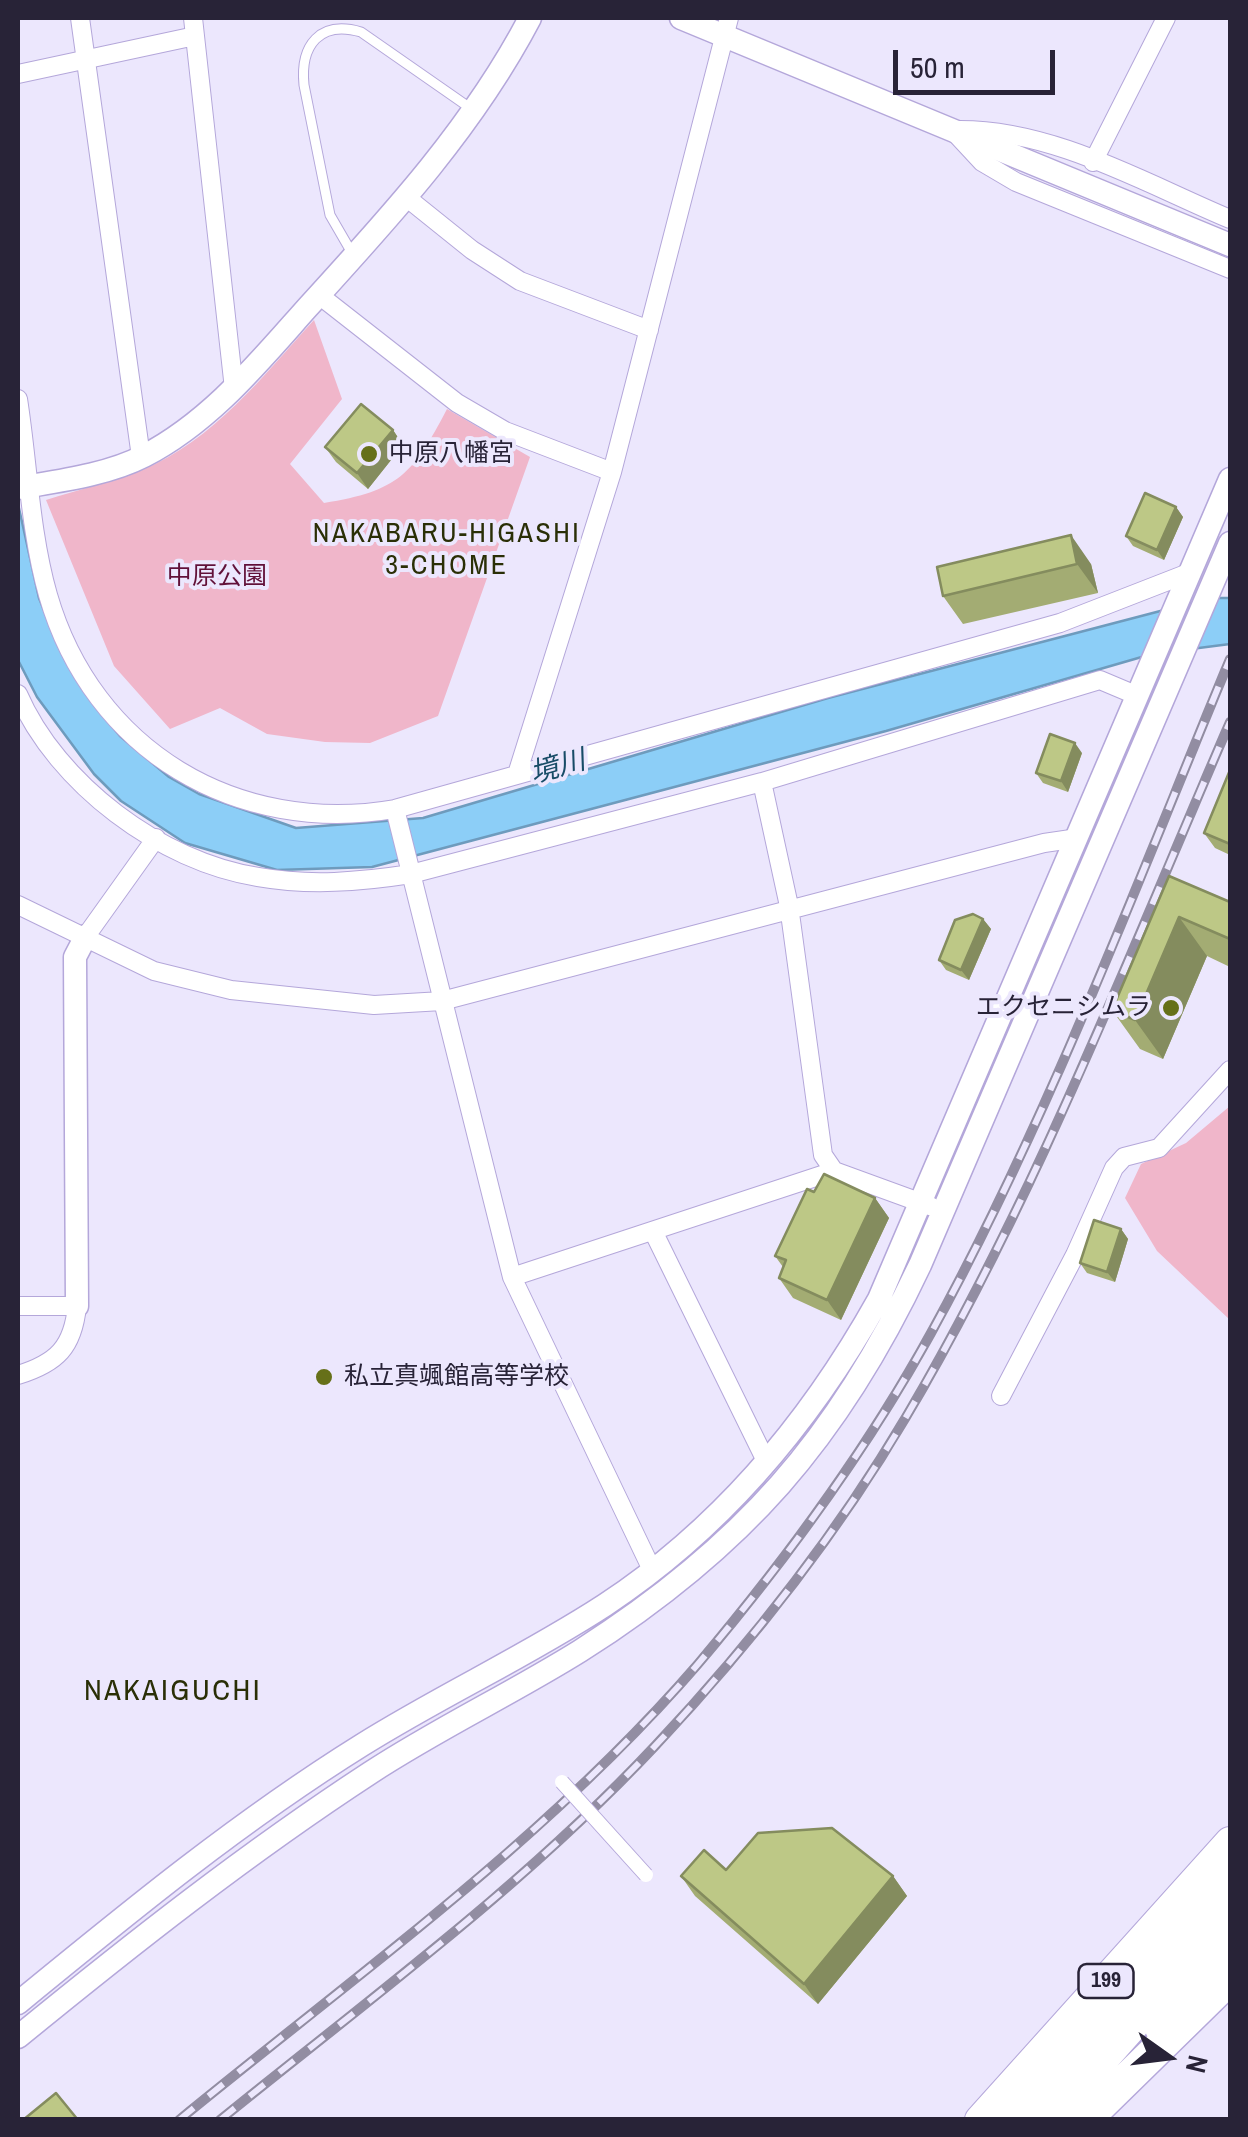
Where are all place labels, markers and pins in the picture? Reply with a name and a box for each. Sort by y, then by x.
place label: 中原八幡宮 [389,439,514,469]
marker: 中原八幡宮 [358,443,380,465]
place label: エクセニシムラ [976,993,1151,1023]
marker: エクセニシムラ [1160,997,1182,1019]
place label: 私立真颯館高等学校 [344,1362,569,1392]
marker: 私立真颯館高等学校 [313,1366,335,1388]

